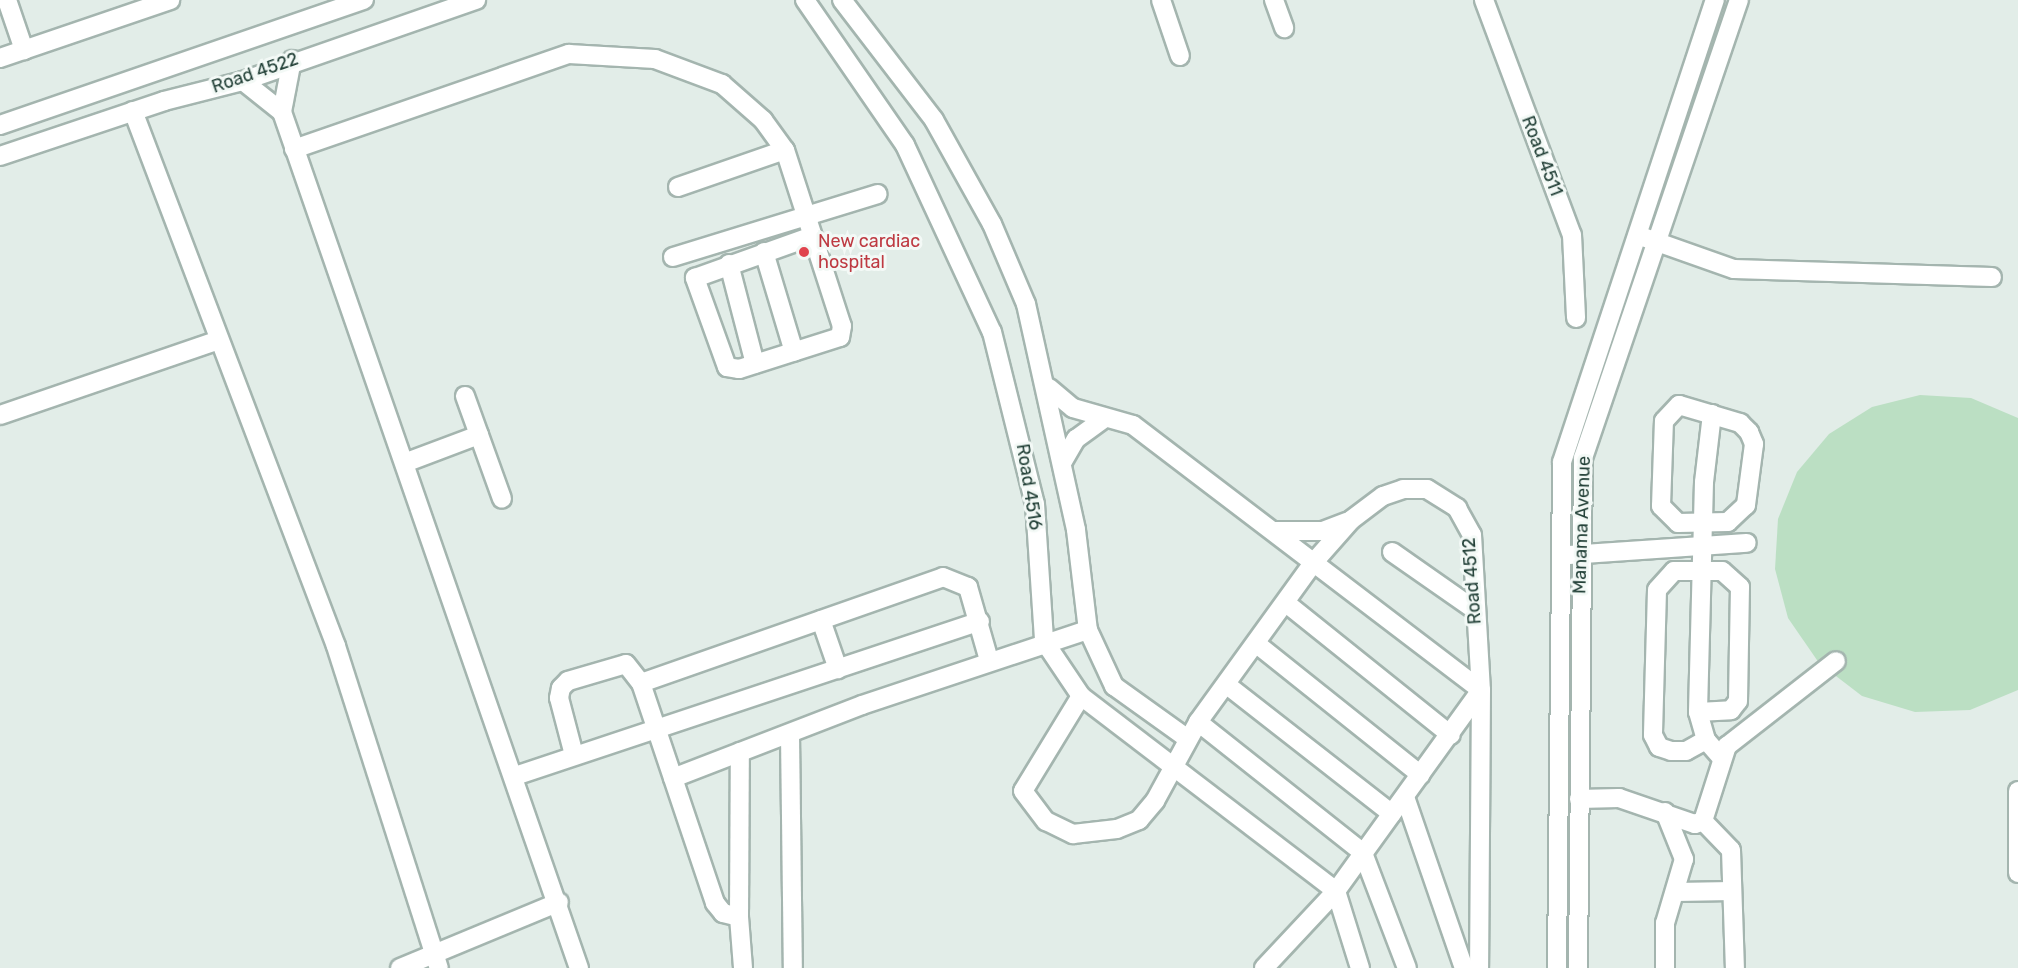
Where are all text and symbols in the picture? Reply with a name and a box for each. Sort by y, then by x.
street label: Road 4522 [209,48,301,98]
street label: Road 4511 [1517,113,1567,199]
place label: New cardiac hospital [818,231,921,274]
marker: New cardiac hospital [795,243,813,261]
street label: Road 4516 [1012,442,1046,532]
street label: Manama Avenue [1569,455,1595,595]
street label: Road 4512 [1458,537,1486,625]

